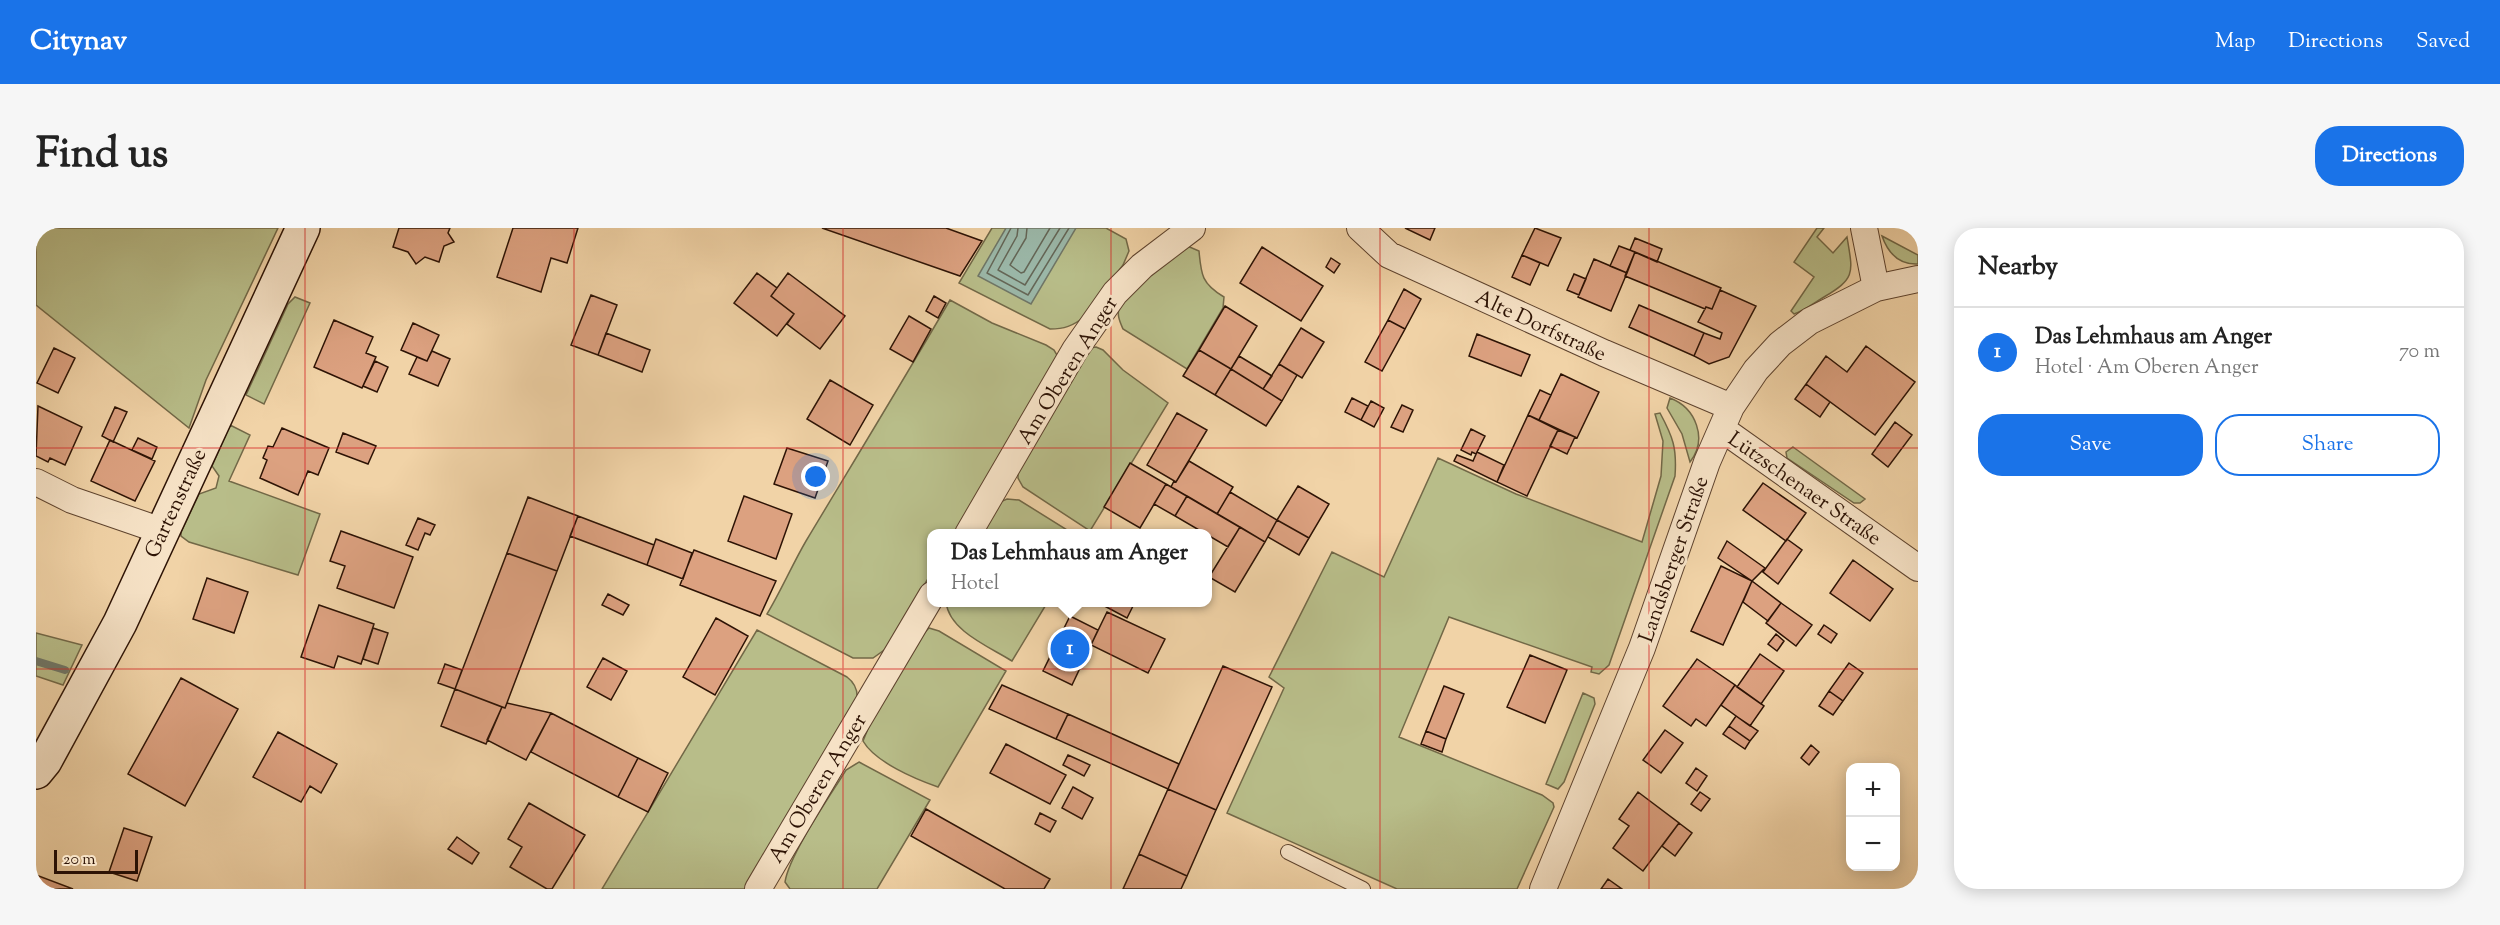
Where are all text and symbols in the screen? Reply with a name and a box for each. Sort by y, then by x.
text: Citynav [30,22,127,62]
text: Map [2215,27,2255,57]
text: Directions [2288,27,2383,57]
text: Saved [2416,27,2470,57]
text: Find us [36,126,168,186]
button: Directions [2315,126,2464,186]
text: Nearby [1978,249,2058,286]
street label: Alte Dorfstraße [1470,283,1610,370]
street label: Am Oberen Anger [1011,291,1126,451]
text: Das Lehmhaus am Anger [2035,322,2272,354]
text: 1 [1994,338,2001,367]
text: 70 m [2399,338,2440,367]
text: Hotel · Am Oberen Anger [2035,354,2258,383]
button: Save [1978,414,2203,476]
button: Share [2215,414,2440,476]
street label: Lützschenaer Straße [1721,425,1887,554]
street label: Gartenstraße [138,444,215,564]
your location [801,462,830,491]
street label: Landsberger Straße [1632,473,1717,647]
popup [927,529,1212,607]
text: Das Lehmhaus am Anger [951,538,1188,570]
text: Hotel [951,570,999,599]
pin: 1 [1050,626,1090,672]
street label: Am Oberen Anger [762,708,875,869]
map controls [1846,763,1900,871]
button: + [1846,763,1900,817]
button: − [1846,817,1900,871]
scale bar [54,847,138,874]
text: 20 m [63,849,96,872]

